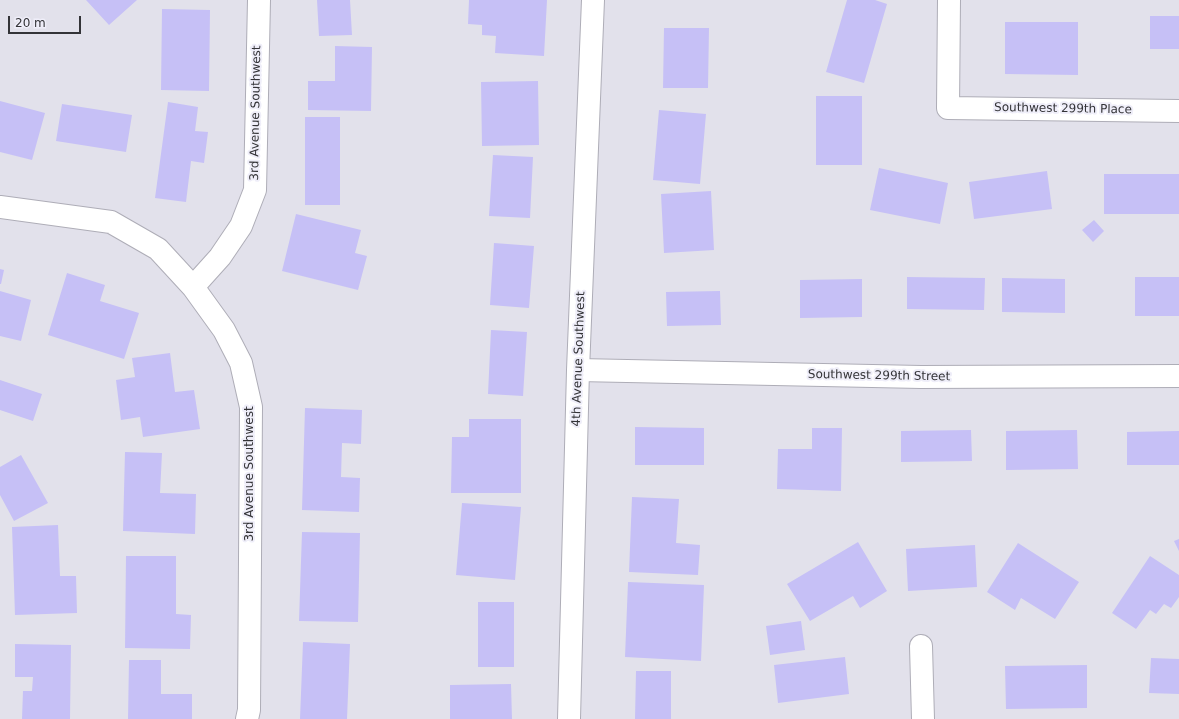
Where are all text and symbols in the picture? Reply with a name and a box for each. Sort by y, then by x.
scale bar [10,8,83,34]
text: 20 m [15,16,46,30]
street label: 3rd Avenue Southwest [248,45,264,181]
street label: Southwest 299th Place [994,101,1132,117]
street label: 4th Avenue Southwest [569,291,589,427]
street label: Southwest 299th Street [808,368,950,384]
street label: 3rd Avenue Southwest [243,406,257,542]

